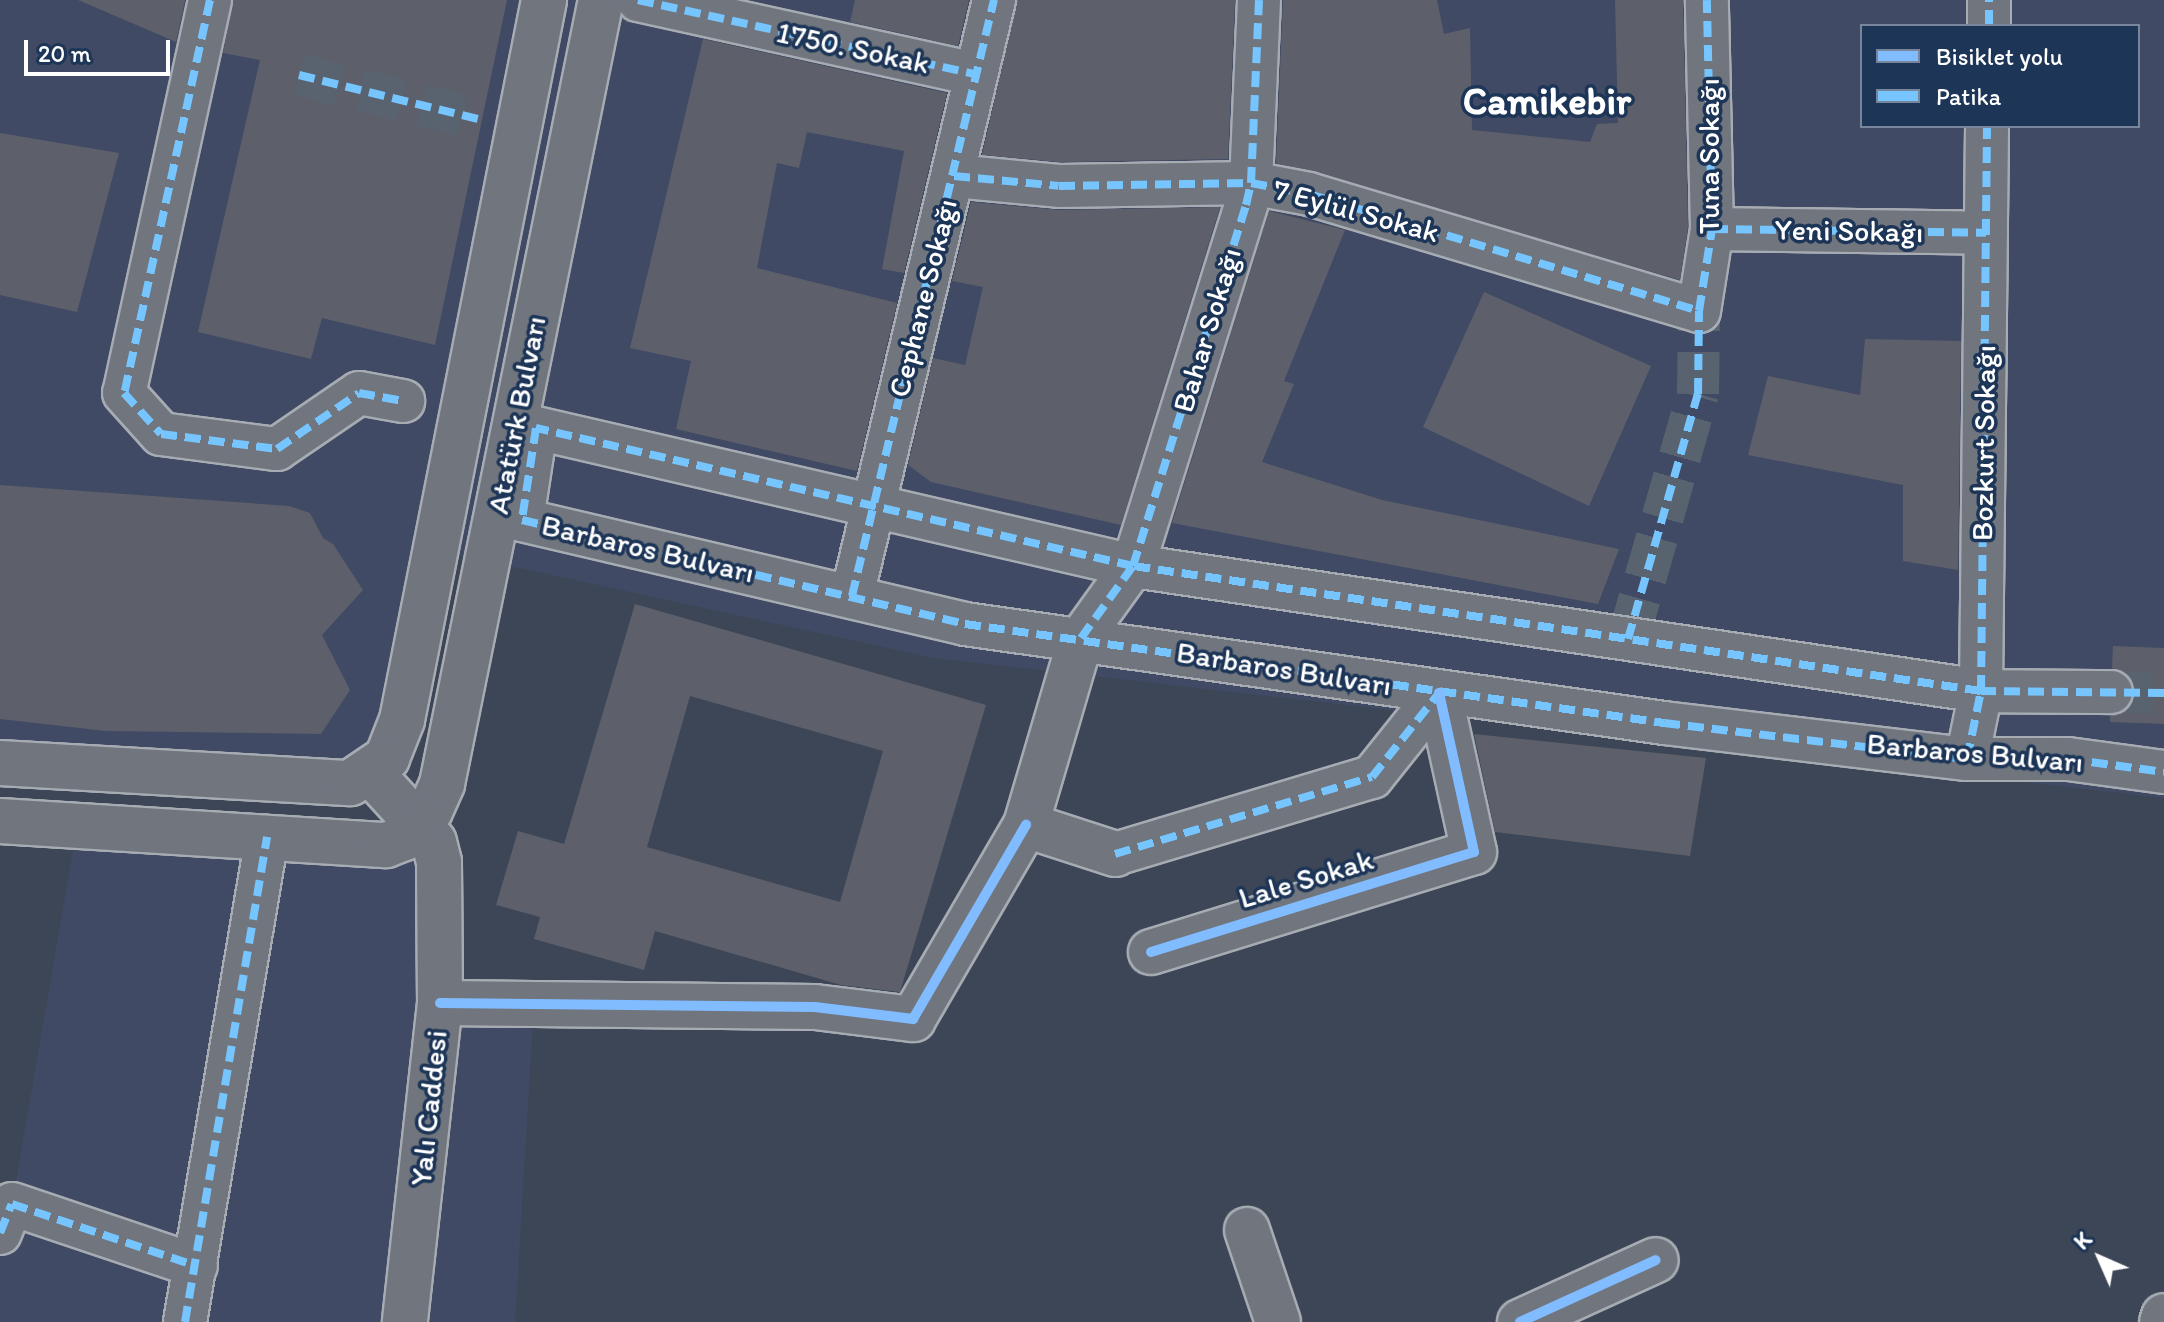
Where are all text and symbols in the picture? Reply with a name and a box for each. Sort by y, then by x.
street label: 1750. Sokak [773,14,933,82]
scale bar [28,24,174,74]
legend [1860,24,2140,128]
text: 20 m [38,39,91,68]
text: Bisiklet yolu [1936,42,2063,71]
street label: Tuna Sokağı [1691,78,1727,234]
district label: Camikebir [1463,79,1631,125]
text: Patika [1936,82,2001,111]
street label: 7 Eylül Sokak [1269,172,1443,250]
street label: Cephane Sokağı [881,195,965,401]
street label: Yeni Sokağı [1775,212,1923,250]
street label: Bahar Sokağı [1165,244,1249,416]
street label: Atatürk Bulvarı [480,313,554,517]
street label: Bozkurt Sokağı [1964,345,2004,541]
street label: Barbaros Bulvarı [538,507,758,591]
street label: Barbaros Bulvarı [1174,634,1394,704]
street label: Barbaros Bulvarı [1865,726,2085,780]
street label: Lale Sokak [1235,842,1377,916]
street label: Yalı Caddesi [403,1028,455,1188]
north arrow [2060,1218,2140,1298]
text: K [2068,1226,2097,1255]

